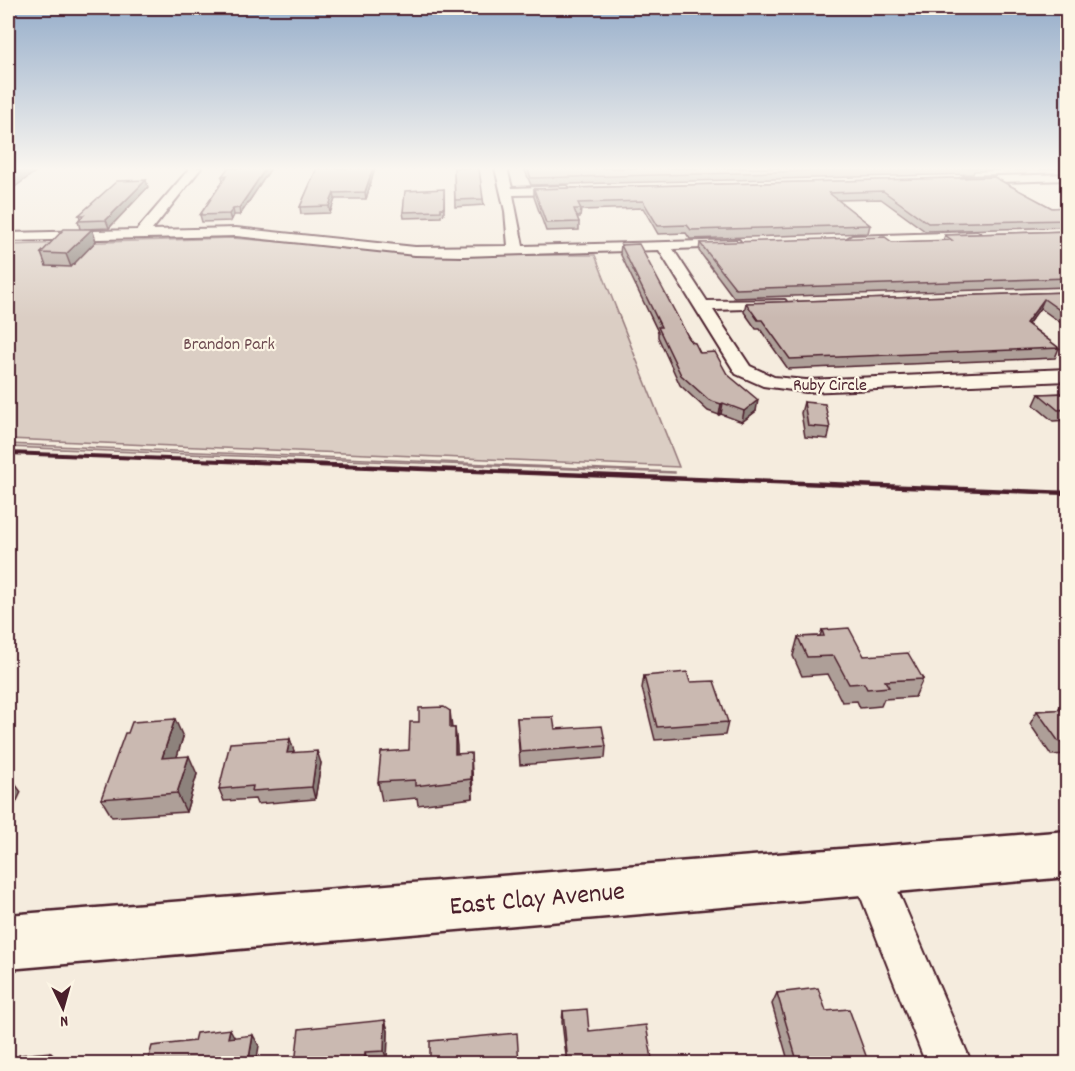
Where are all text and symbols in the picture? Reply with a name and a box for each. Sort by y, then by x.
park label: Brandon Park [183,333,275,358]
street label: Ruby Circle [793,374,867,399]
street label: East Clay Avenue [448,873,627,928]
north arrow [33,978,93,1038]
text: N [59,1009,69,1032]

